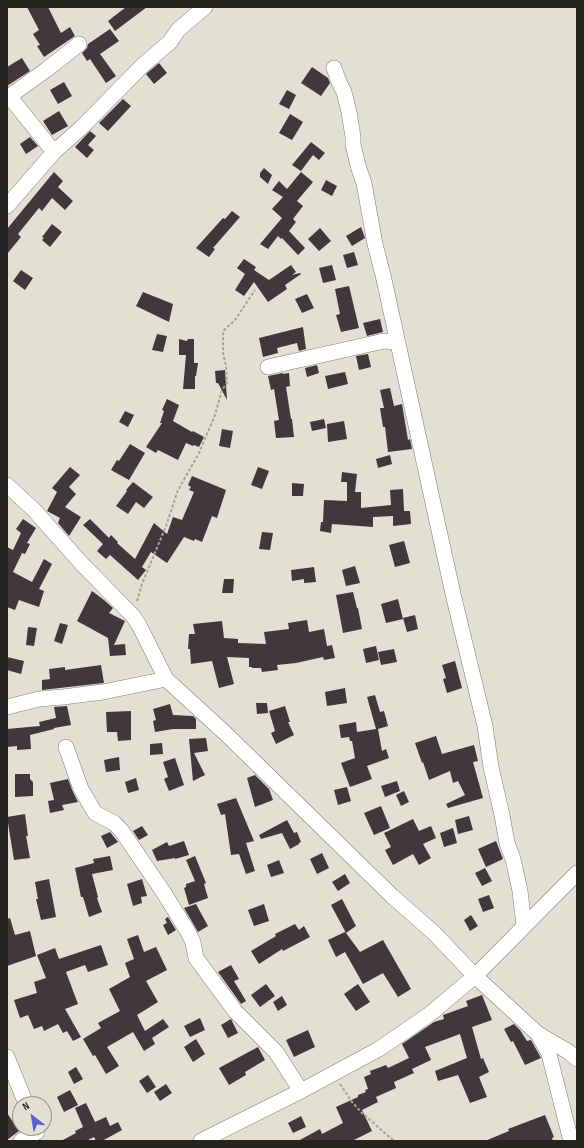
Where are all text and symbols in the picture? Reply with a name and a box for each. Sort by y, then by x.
north arrow [12,1096,52,1136]
text: N [20,1099,32,1113]

